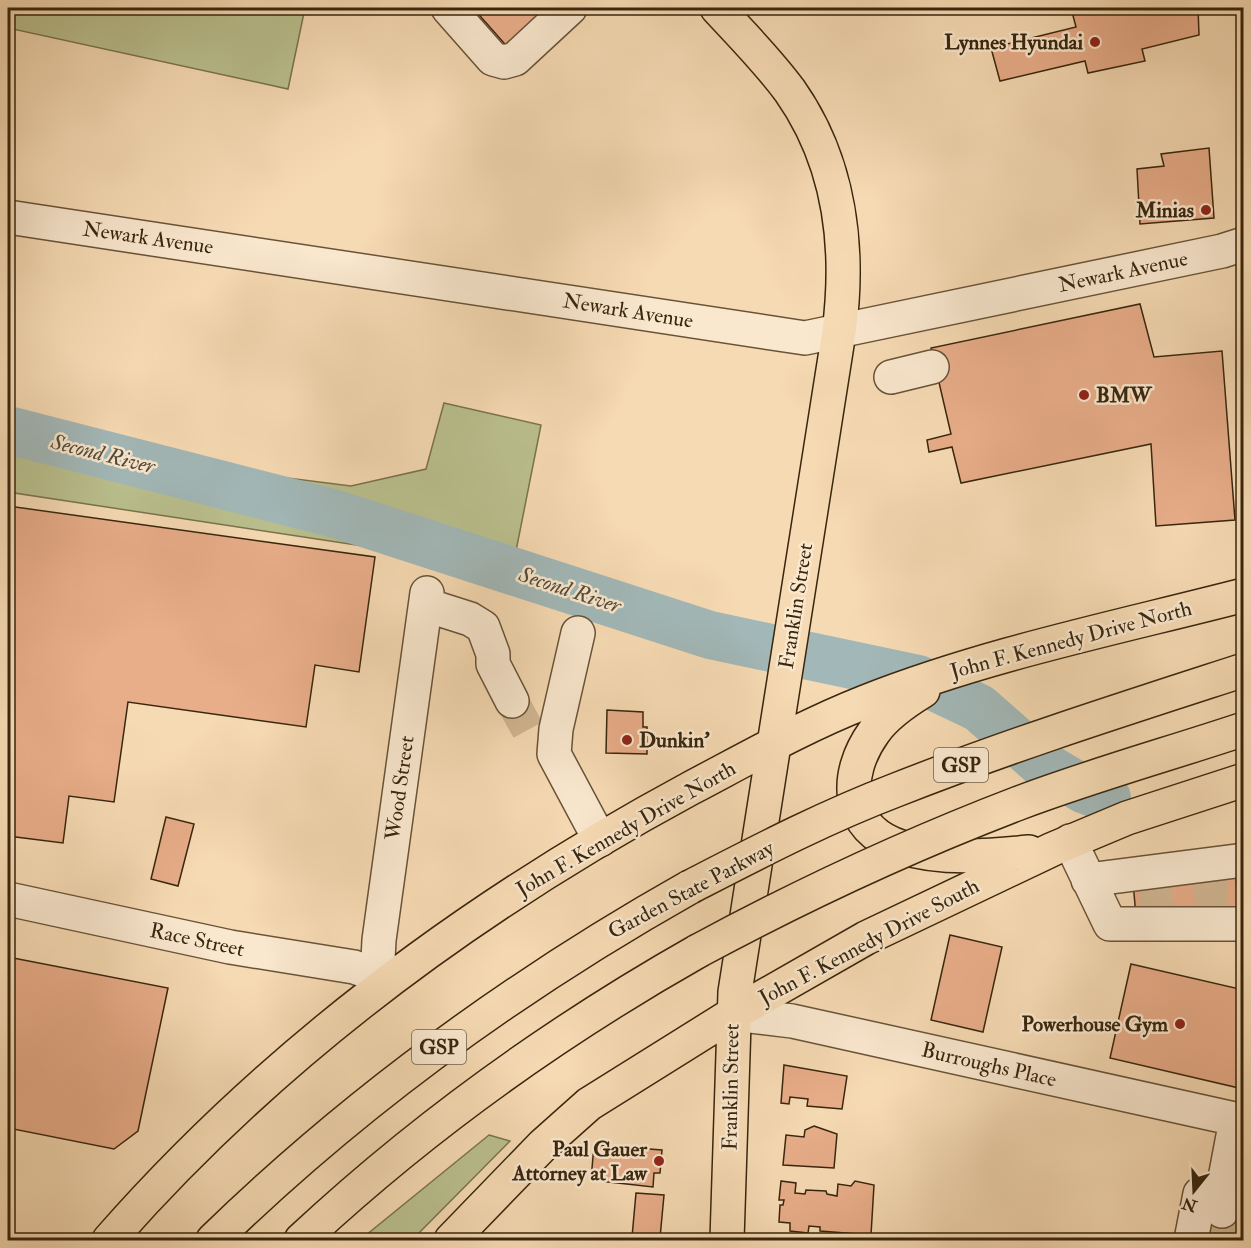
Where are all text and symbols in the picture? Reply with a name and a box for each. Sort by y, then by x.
place label: Lynnes Hyundai [944,29,1083,56]
marker: Lynnes Hyundai [1088,35,1102,49]
place label: Minias [1135,197,1194,224]
marker: Minias [1199,203,1213,217]
street label: Newark Avenue [81,215,215,261]
street label: Newark Avenue [1056,245,1190,299]
street label: Newark Avenue [561,287,695,335]
place label: BMW [1096,382,1153,409]
marker: BMW [1077,388,1091,402]
water label: Second River [47,427,159,481]
street label: Franklin Street [773,541,819,671]
water label: Second River [514,560,626,620]
street label: John F. Kennedy Drive North [946,595,1195,686]
place label: Dunkin' [639,727,710,754]
marker: Dunkin' [620,733,634,747]
street label: Wood Street [379,734,421,843]
road number: GSP [934,748,988,782]
street label: John F. Kennedy Drive North [511,755,741,903]
street label: Garden State Parkway [603,835,779,945]
street label: John F. Kennedy Drive South [753,872,984,1012]
street label: Race Street [147,917,247,963]
place label: Powerhouse Gym [1021,1011,1169,1038]
marker: Powerhouse Gym [1173,1017,1187,1031]
street label: Franklin Street [716,1023,746,1151]
road number: GSP [412,1030,466,1064]
street label: Burroughs Place [919,1036,1059,1094]
place label: Paul Gauer Attorney at Law [511,1136,648,1187]
marker: Paul Gauer Attorney at Law [652,1154,666,1168]
north arrow [1164,1161,1224,1221]
text: N [1179,1192,1201,1216]

